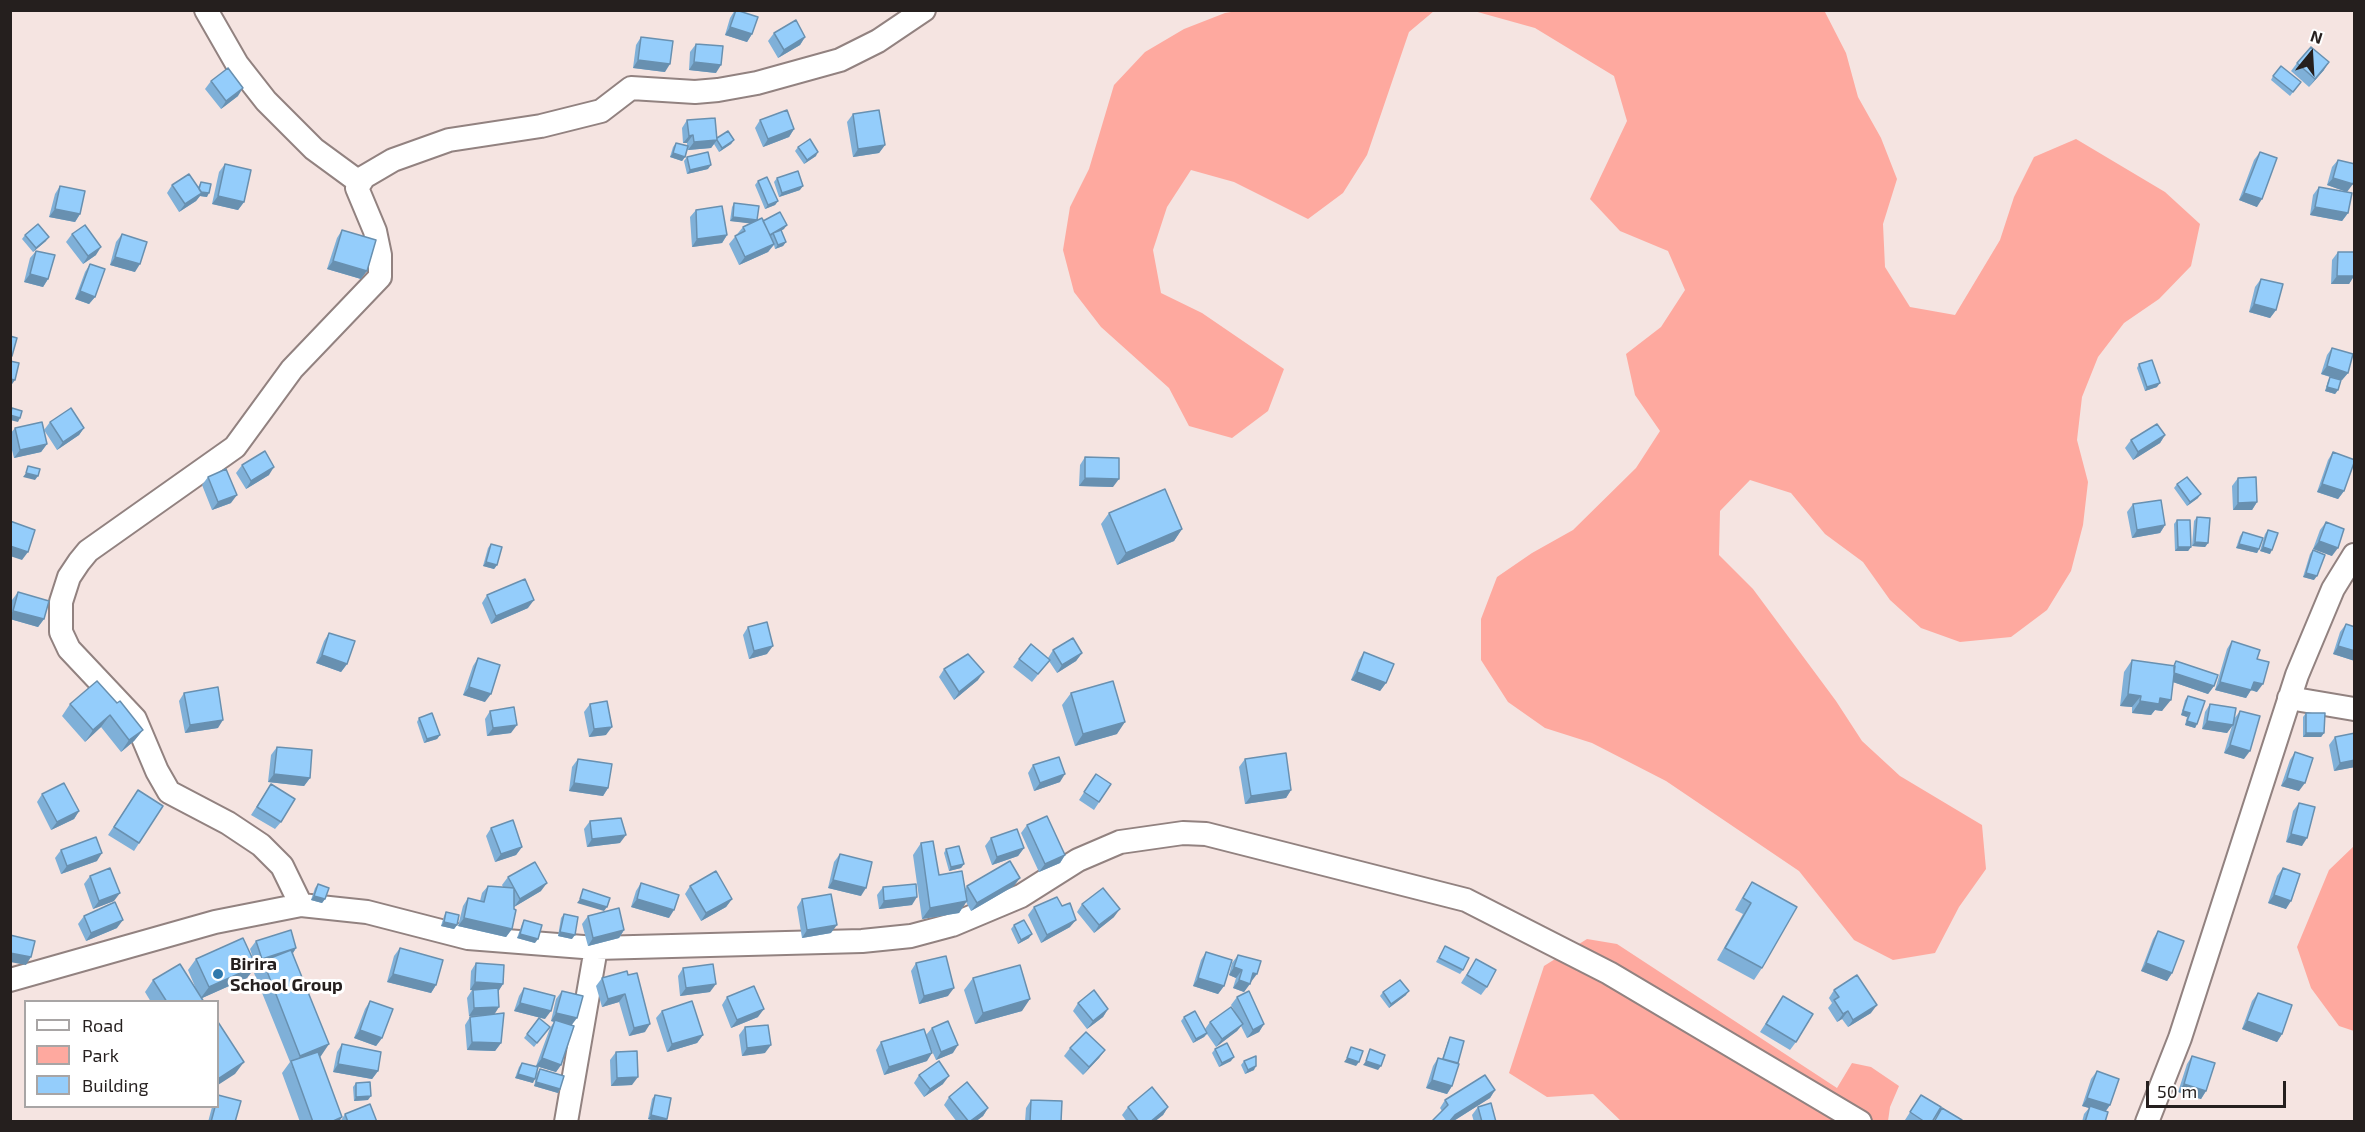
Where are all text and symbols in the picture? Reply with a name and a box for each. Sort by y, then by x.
north arrow [2281,24,2341,84]
text: N [2308,26,2325,47]
place label: Birira School Group [230,953,343,996]
marker: Birira School Group [211,967,225,981]
legend [24,1000,219,1108]
text: Road [82,1014,123,1036]
text: Park [82,1044,119,1066]
scale bar [2149,1069,2288,1107]
text: Building [82,1074,149,1096]
text: 50 m [2157,1080,2197,1102]

